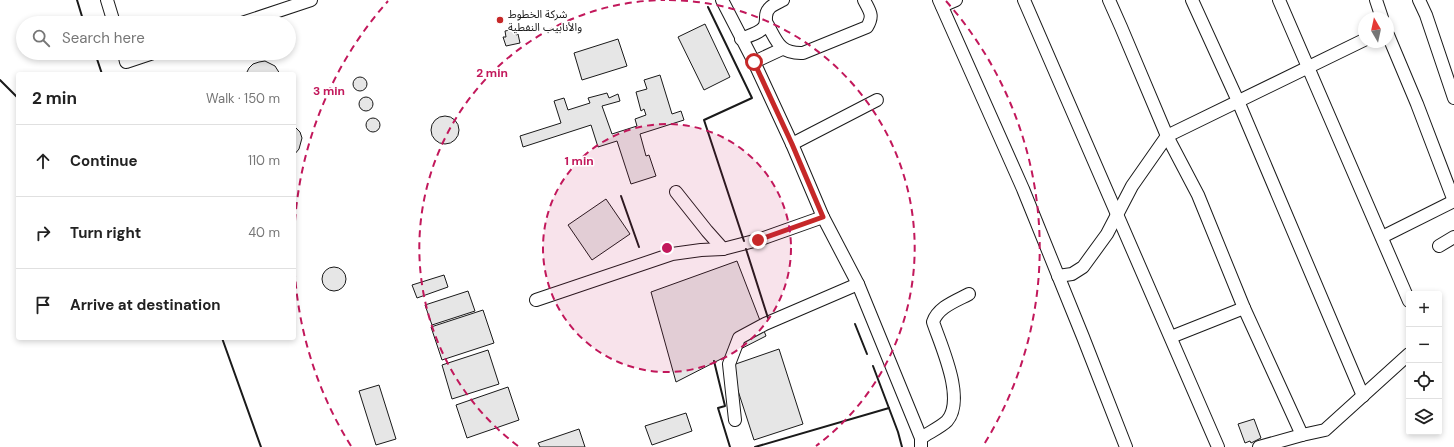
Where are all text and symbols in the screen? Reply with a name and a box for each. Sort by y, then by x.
place label: شركة الخطوط والأنابيب النفطية [508,7,582,34]
north arrow [1358,12,1394,48]
marker: شركة الخطوط والأنابيب النفطية [495,15,505,25]
search box [16,16,296,60]
icon: search [30,27,52,49]
text: Search here [62,28,145,48]
route start [745,53,763,71]
text: 2 min [476,65,508,81]
text: 3 min [313,83,345,99]
text: 2 min [32,87,77,109]
text: Walk · 150 m [206,90,280,107]
icon: ahead [32,150,54,172]
text: Continue [70,151,138,171]
text: 110 m [248,152,280,169]
text: 1 min [564,153,594,169]
icon: right [32,222,54,244]
text: Turn right [70,223,141,243]
text: 40 m [248,224,280,241]
route end [749,231,767,249]
centre of rings [660,241,674,255]
map controls [1406,291,1442,435]
button: + [1406,291,1442,327]
icon: arrive [32,294,54,316]
text: Arrive at destination [70,295,221,315]
button: − [1406,327,1442,363]
button: locate [1406,363,1442,399]
button: layers [1406,399,1442,435]

